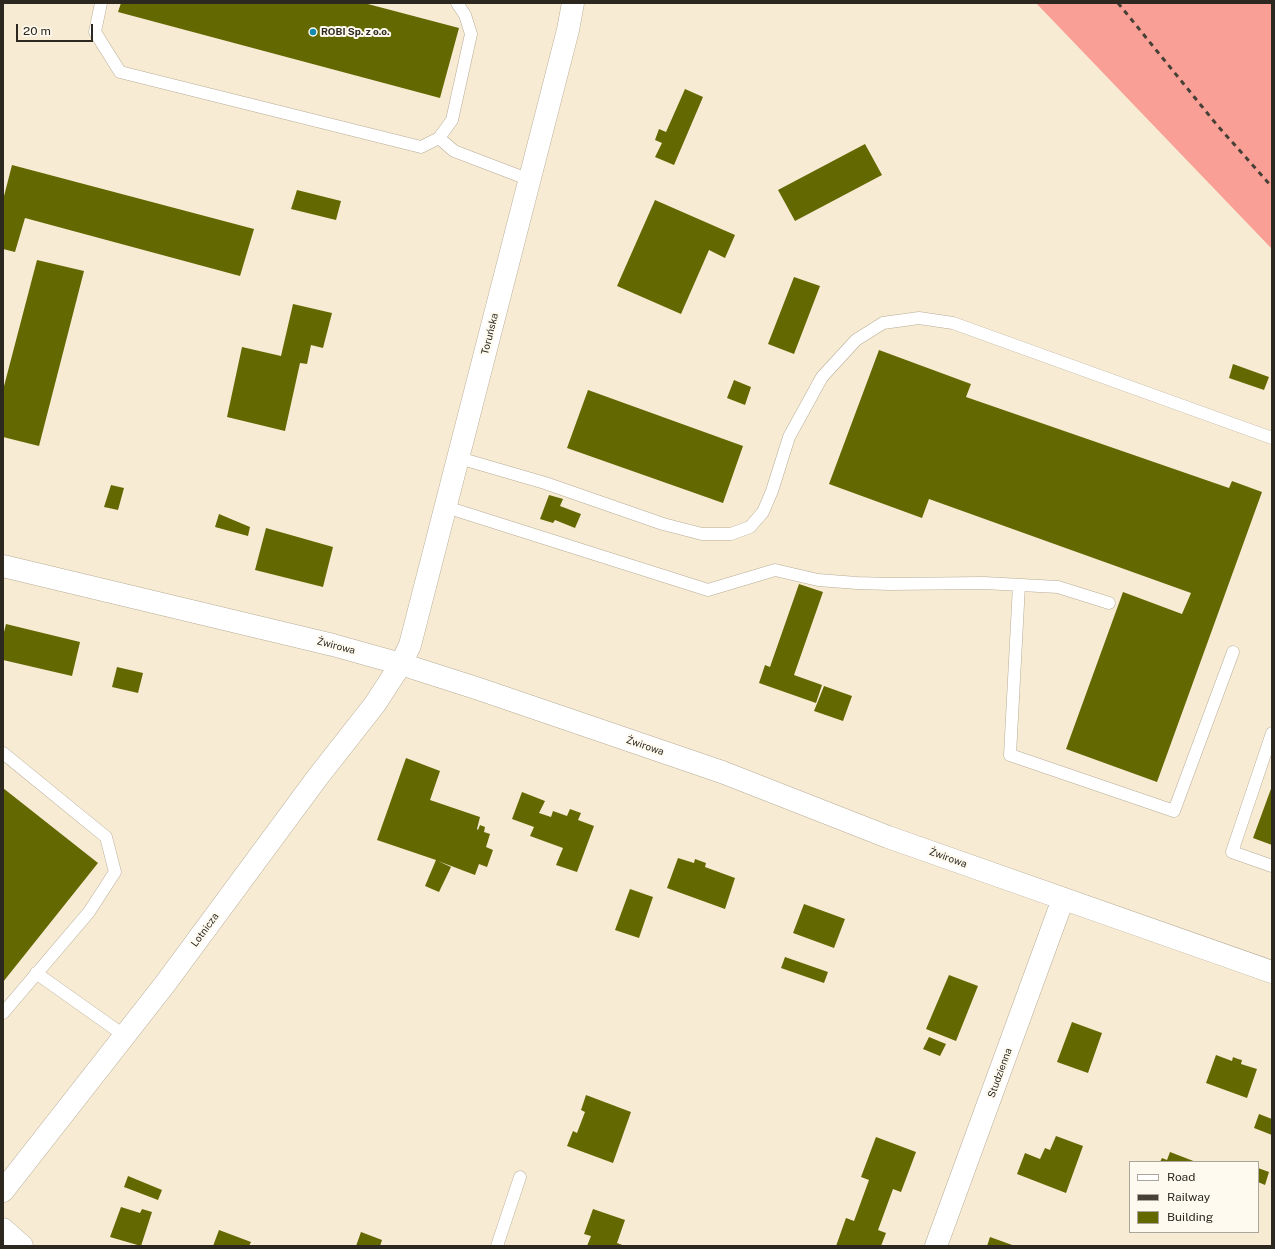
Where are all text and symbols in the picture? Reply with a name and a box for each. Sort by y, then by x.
scale bar [18,16,95,42]
text: 20 m [23,24,51,38]
place label: ROBI Sp. z o.o. [321,26,390,38]
marker: ROBI Sp. z o.o. [308,27,318,37]
street label: Toruńska [479,312,501,356]
street label: Żwirowa [316,635,356,657]
street label: Żwirowa [625,734,665,758]
street label: Żwirowa [928,846,968,870]
street label: Lotnicza [189,911,221,949]
street label: Studzienna [985,1046,1015,1100]
legend [1129,1161,1259,1233]
text: Road [1167,1170,1195,1184]
text: Railway [1167,1190,1210,1204]
text: Building [1167,1210,1213,1224]

